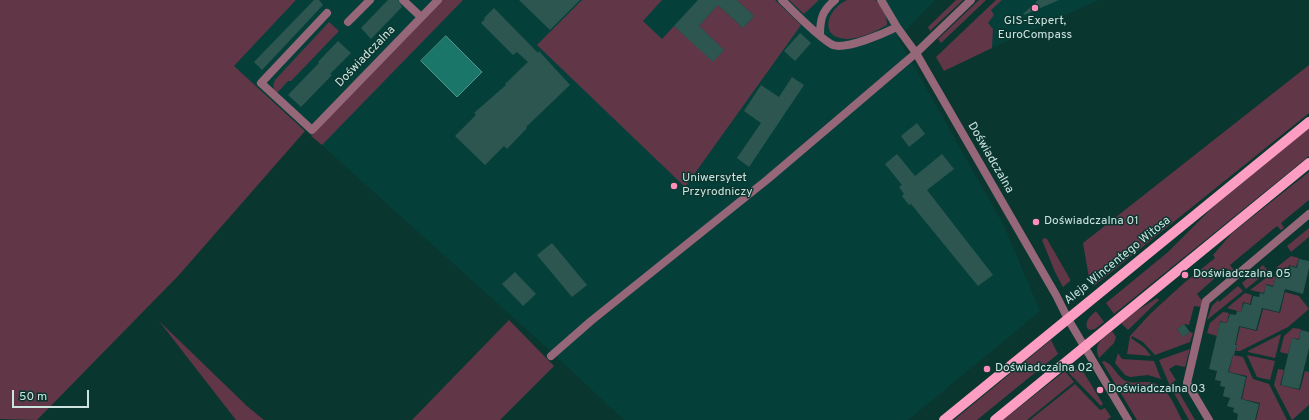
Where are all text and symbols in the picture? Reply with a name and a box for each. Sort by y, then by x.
marker: GIS-Expert, EuroCompass [1030,3,1040,13]
place label: GIS-Expert, EuroCompass [998,15,1072,43]
street label: Doświadczalna [333,23,399,91]
street label: Doświadczalna [964,120,1016,196]
place label: Uniwersytet Przyrodniczy [682,172,753,200]
marker: Uniwersytet Przyrodniczy [669,181,679,191]
street label: Aleja Wincentego Witosa [1062,214,1174,308]
place label: Doświadczalna 01 [1044,215,1139,229]
marker: Doświadczalna 01 [1031,217,1041,227]
place label: Doświadczalna 05 [1193,268,1291,282]
marker: Doświadczalna 05 [1180,270,1190,280]
place label: Doświadczalna 02 [995,362,1093,376]
marker: Doświadczalna 02 [982,364,992,374]
scale bar [14,382,91,408]
place label: Doświadczalna 03 [1108,383,1205,397]
marker: Doświadczalna 03 [1095,385,1105,395]
text: 50 m [19,389,47,405]

